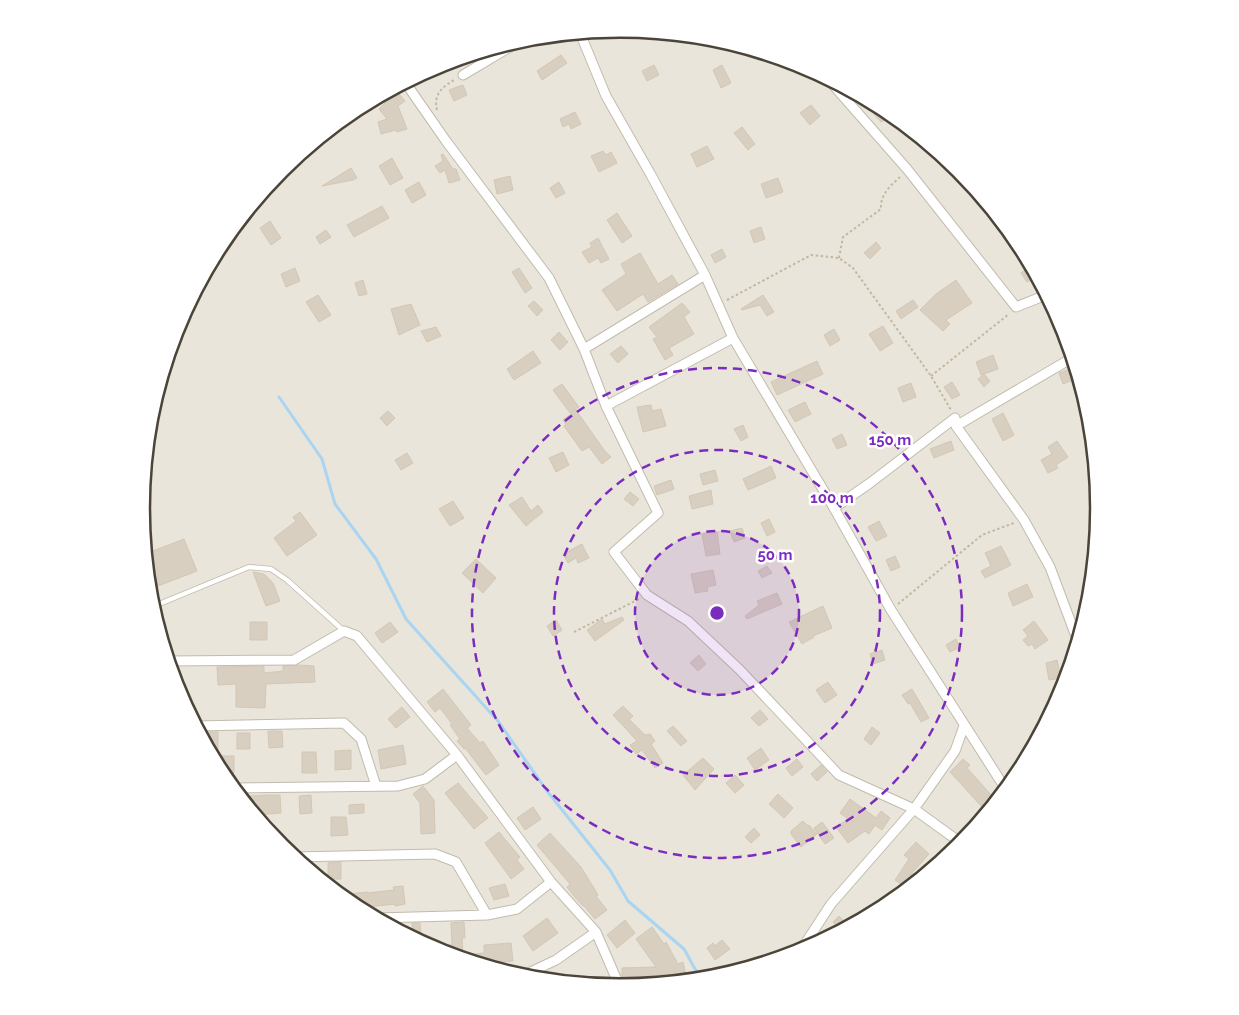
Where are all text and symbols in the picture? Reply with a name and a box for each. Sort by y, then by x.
text: 150 m [869,431,911,449]
text: 100 m [810,489,854,507]
text: 50 m [757,546,793,564]
centre of rings [708,604,726,622]

